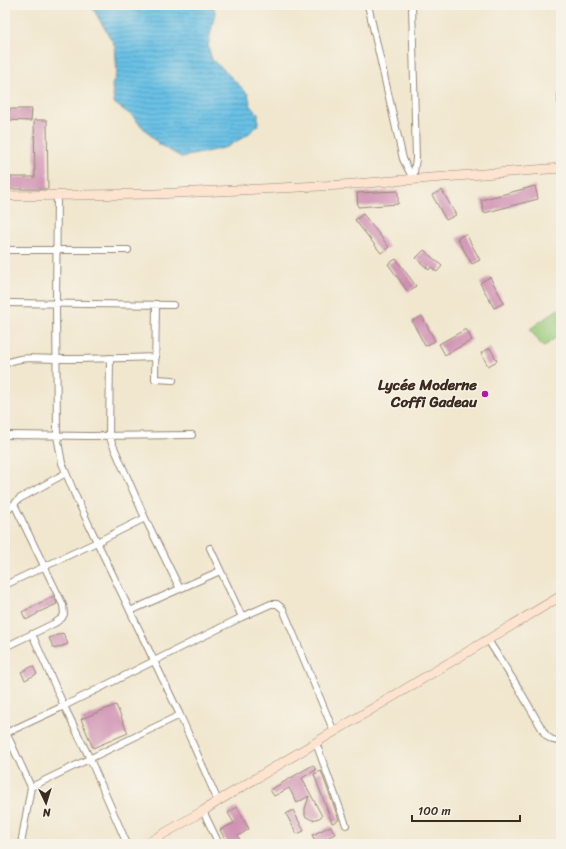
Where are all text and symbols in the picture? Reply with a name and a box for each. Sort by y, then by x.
place label: Lycée Moderne Coffi Gadeau [378,372,478,415]
marker: Lycée Moderne Coffi Gadeau [480,389,490,399]
north arrow [26,783,66,823]
scale bar [412,797,520,823]
text: 100 m [418,800,451,822]
text: N [42,803,52,822]

